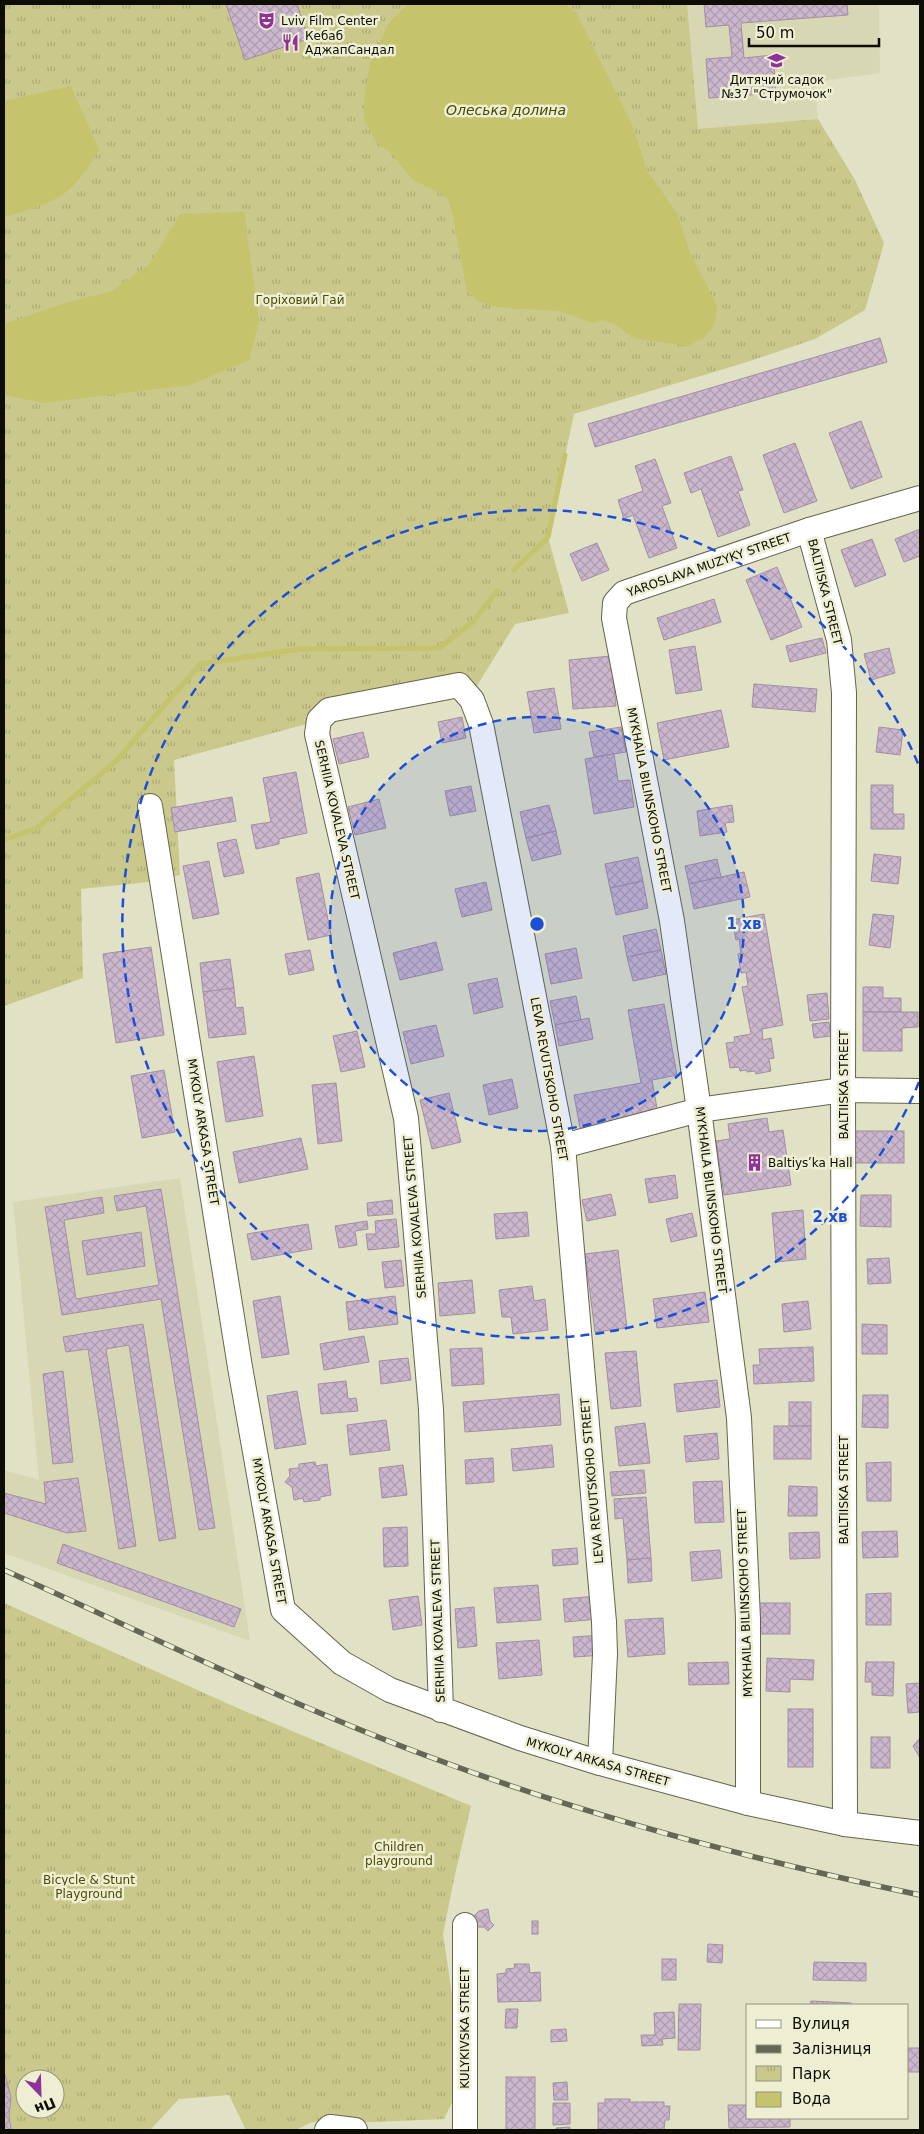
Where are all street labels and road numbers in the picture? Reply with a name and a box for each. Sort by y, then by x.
street label: YAROSLAVA MUZYKY STREET [624,530,794,600]
street label: BALTIISKA STREET [805,537,845,647]
street label: MYKHAILA BILINSKOHO STREET [624,706,674,895]
street label: SERHIIA KOVALEVA STREET [312,739,362,902]
street label: LEVA REVUTSKOHO STREET [528,996,570,1163]
street label: BALTIISKA STREET [837,1030,851,1139]
street label: MYKOLY ARKASA STREET [184,1057,222,1207]
street label: MYKHAILA BILINSKOHO STREET [693,1106,730,1295]
street label: SERHIIA KOVALEVA STREET [401,1134,429,1299]
street label: LEVA REVUTSKOHO STREET [578,1397,606,1564]
street label: BALTIISKA STREET [837,1435,851,1544]
street label: MYKOLY ARKASA STREET [249,1457,289,1606]
street label: MYKHAILA BILINSKOHO STREET [735,1508,755,1697]
street label: SERHIIA KOVALEVA STREET [428,1539,448,1703]
street label: MYKOLY ARKASA STREET [525,1735,672,1789]
street label: KULYKIVSKA STREET [458,1967,472,2089]

